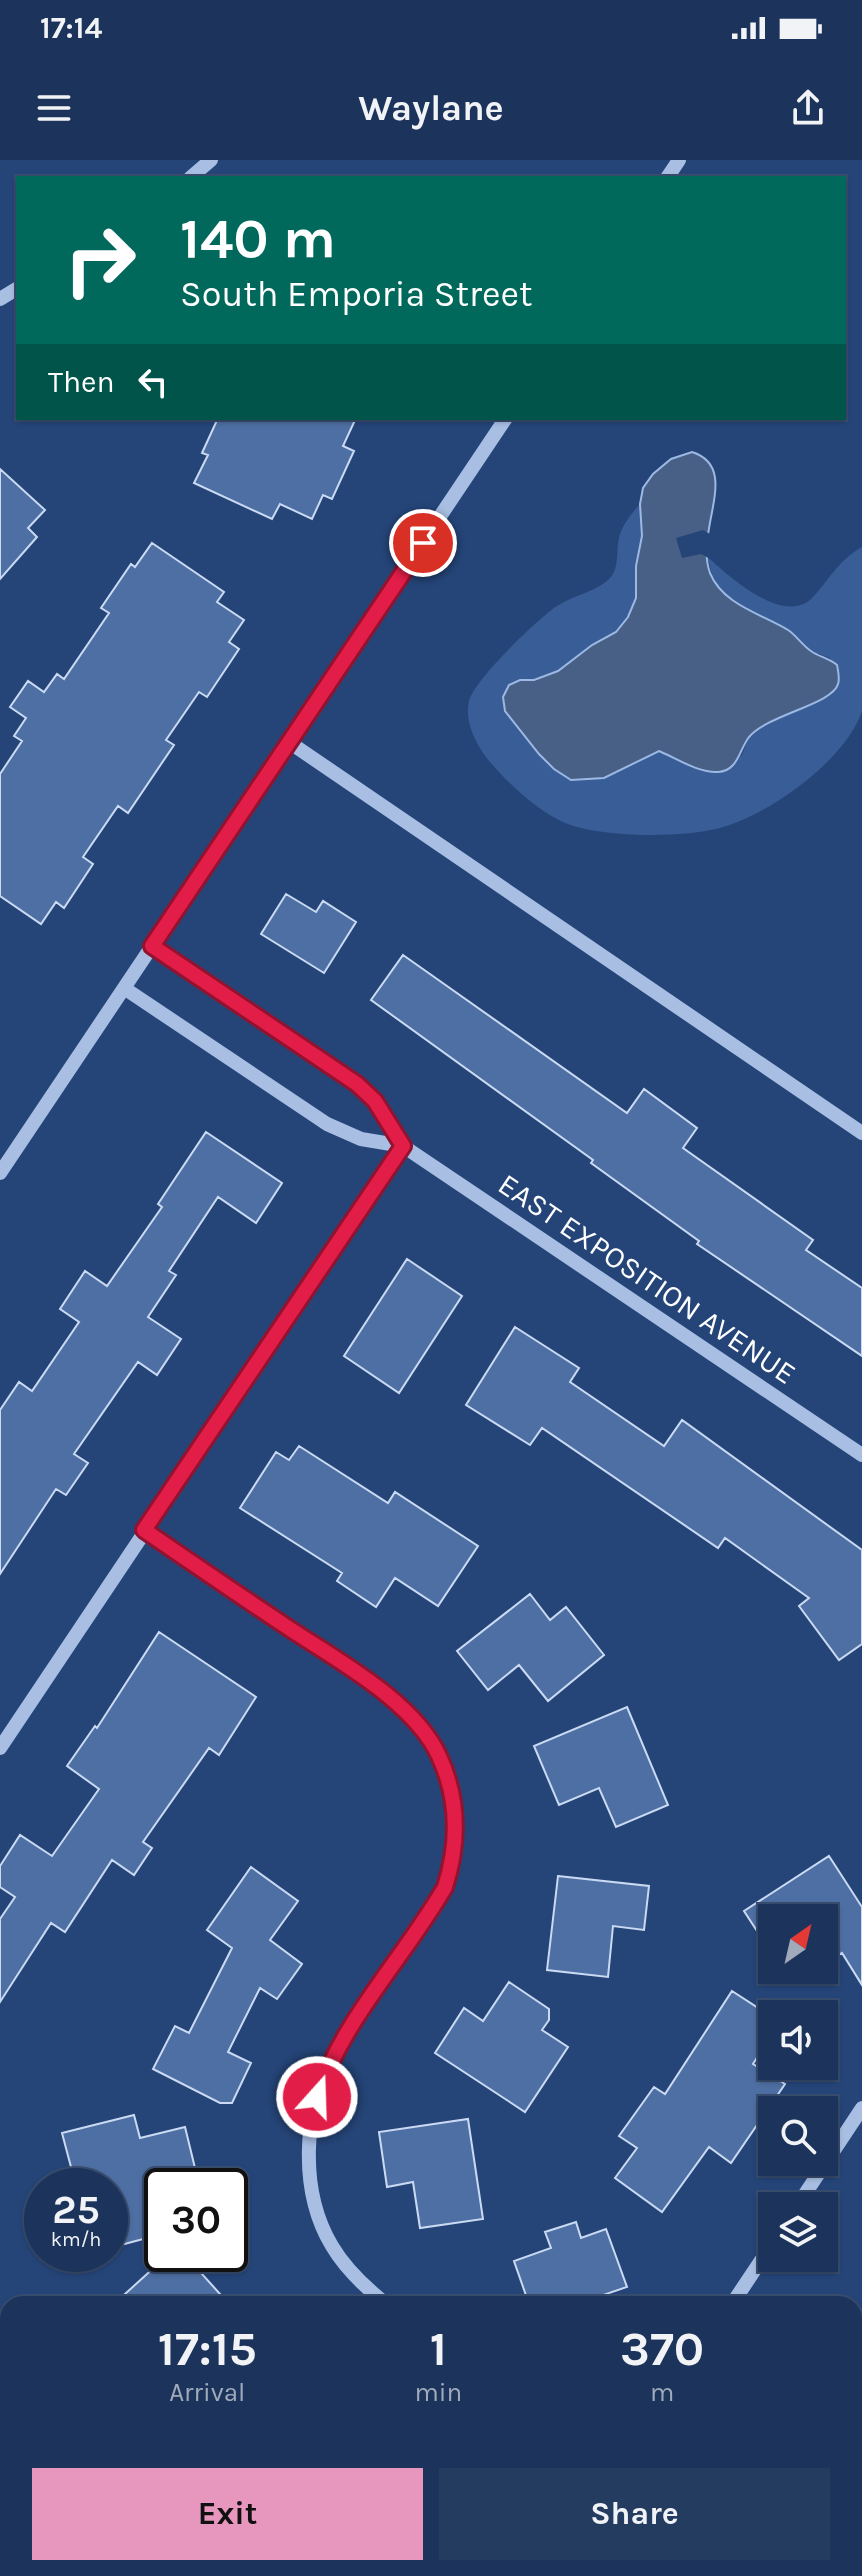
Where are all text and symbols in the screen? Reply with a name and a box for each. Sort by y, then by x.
text: 17:14 [40,10,102,46]
icon: menu [32,86,76,130]
icon: share [786,86,830,130]
text: Waylane [358,87,504,129]
text: 140 m [180,206,336,271]
icon: right [48,208,152,312]
text: South Emporia Street [180,273,533,315]
icon: left [131,360,175,404]
text: Then [48,364,115,400]
pin [389,509,457,577]
icon: arrive [401,521,445,565]
street label: EAST EXPOSITION AVENUE [492,1166,802,1392]
north arrow [758,1904,838,1984]
map controls [758,1904,838,2272]
button: sound [758,2000,838,2080]
position arrow [275,2055,359,2139]
button: search [758,2096,838,2176]
speed limit sign: 30 [144,2168,248,2272]
text: 25 [52,2186,100,2233]
button: layers [758,2192,838,2272]
text: km/h [51,2228,101,2251]
text: 17:15 [158,2321,257,2377]
text: 1 [430,2321,447,2377]
text: 370 [620,2321,704,2377]
text: Arrival [169,2377,245,2408]
text: min [415,2377,462,2408]
text: m [650,2377,674,2408]
button: Exit [32,2468,423,2560]
button: Share [439,2468,830,2560]

